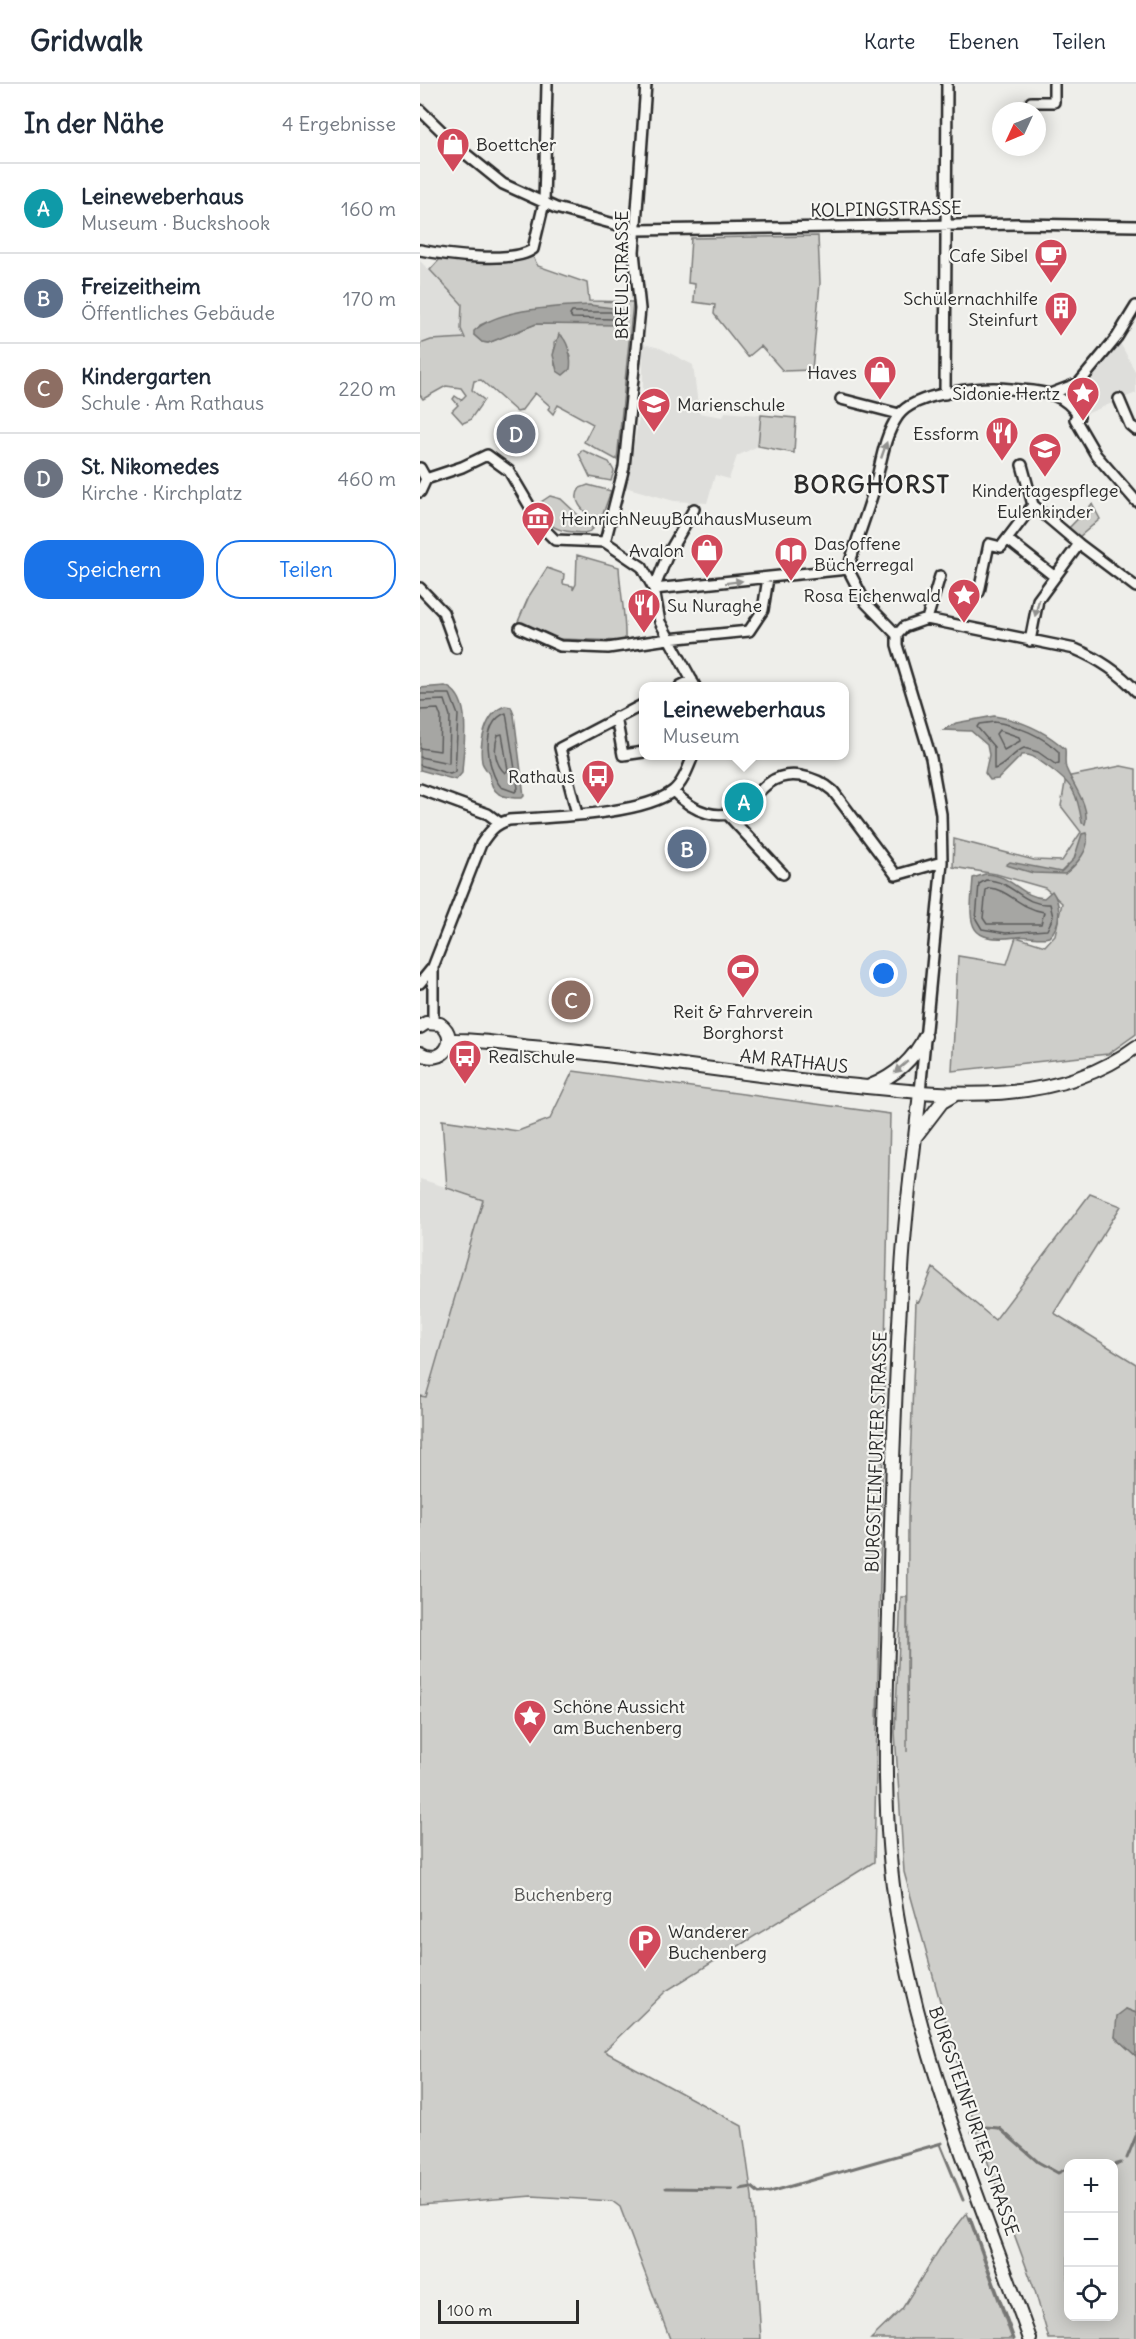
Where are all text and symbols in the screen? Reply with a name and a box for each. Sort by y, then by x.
text: Gridwalk [30,23,143,59]
text: Karte [864,28,915,55]
text: Ebenen [948,28,1019,55]
text: Teilen [1052,28,1106,55]
north arrow [992,102,1046,156]
text: In der Nähe [24,107,164,140]
text: 4 Ergebnisse [282,111,396,136]
shop icon: Boettcher [435,126,471,173]
place label: Boettcher [476,133,557,156]
text: Leineweberhaus [81,182,244,210]
text: A [37,196,50,221]
text: 160 m [341,196,396,221]
street label: KOLPINGSTRASSE [810,196,962,222]
text: Museum · Buckshook [81,210,270,235]
street label: BREULSTRASSE [610,211,633,339]
cafe icon: Cafe Sibel [1033,237,1069,284]
place label: Cafe Sibel [949,244,1028,267]
text: Freizeitheim [81,272,201,300]
text: B [37,286,50,311]
text: 170 m [343,286,396,311]
place label: Schülernachhilfe Steinfurt [903,287,1038,331]
building icon: Schülernachhilfe Steinfurt [1043,290,1079,337]
text: Öffentliches Gebäude [81,300,275,325]
shop icon: Haves [862,354,898,401]
place label: Haves [807,361,857,384]
text: Kindergarten [81,362,211,390]
place icon: Sidonie Hertz [1065,375,1101,422]
text: C [37,376,50,401]
text: 220 m [339,376,396,401]
place label: Sidonie Hertz [952,382,1060,405]
school or university icon: Marienschule [636,386,672,433]
text: Schule · Am Rathaus [81,390,264,415]
place label: Marienschule [677,393,785,416]
pin: D [496,412,536,456]
restaurant icon: Essform [984,415,1020,462]
place label: Essform [913,422,979,445]
school or university icon: Kindertagespflege Eulenkinder [1027,431,1063,478]
one-way arrow [879,441,889,459]
text: St. Nikomedes [81,452,219,480]
text: D [36,466,51,491]
text: 460 m [337,466,396,491]
district label: BORGHORST [793,469,951,499]
place label: Kindertagespflege Eulenkinder [972,479,1118,523]
text: Kirche · Kirchplatz [81,480,242,505]
museum icon: HeinrichNeuyBauhausMuseum [520,500,556,547]
place label: HeinrichNeuyBauhausMuseum [561,507,812,530]
shop icon: Avalon [689,532,725,579]
place label: Das offene Bücherregal [814,532,914,576]
library icon: Das offene Bücherregal [773,535,809,582]
place label: Avalon [629,539,684,562]
button: Speichern [24,540,204,599]
button: Teilen [216,540,396,599]
place icon: Rosa Eichenwald [946,577,982,624]
one-way arrow [724,578,743,587]
place label: Rosa Eichenwald [804,584,941,607]
restaurant icon: Su Nuraghe [626,587,662,634]
place label: Su Nuraghe [667,594,762,617]
one-way arrow [1031,599,1041,617]
popup [639,682,849,760]
text: Leineweberhaus [663,695,825,723]
text: Museum [663,723,739,748]
bus stop icon: Rathaus [580,758,616,805]
place label: Rathaus [508,765,575,788]
pin: A [724,780,764,824]
pin: B [668,826,706,872]
sports icon: Reit & Fahrverein Borghorst [725,952,761,999]
your location [869,959,898,988]
pin: C [552,978,590,1022]
place label: Reit & Fahrverein Borghorst [673,1000,813,1044]
bus stop icon: Realschule [447,1038,483,1085]
street label: AM RATHAUS [739,1044,849,1078]
place label: Realschule [488,1045,575,1068]
one-way arrow [894,1061,909,1074]
street label: BURGSTEINFURTER STRASSE [860,1331,892,1573]
place label: Schöne Aussicht am Buchenberg [553,1695,685,1739]
place icon: Schöne Aussicht am Buchenberg [512,1698,548,1745]
park label: Buchenberg [514,1883,612,1906]
place label: Wanderer Buchenberg [668,1920,767,1964]
parking icon: Wanderer Buchenberg [627,1923,663,1970]
street label: BURGSTEINFURTER STRASSE [924,2003,1024,2239]
map controls [1064,2159,1118,2321]
button: + [1064,2159,1118,2213]
button: − [1064,2213,1118,2267]
button: locate [1064,2267,1118,2321]
scale bar [438,2297,579,2324]
text: 100 m [447,2300,492,2320]

